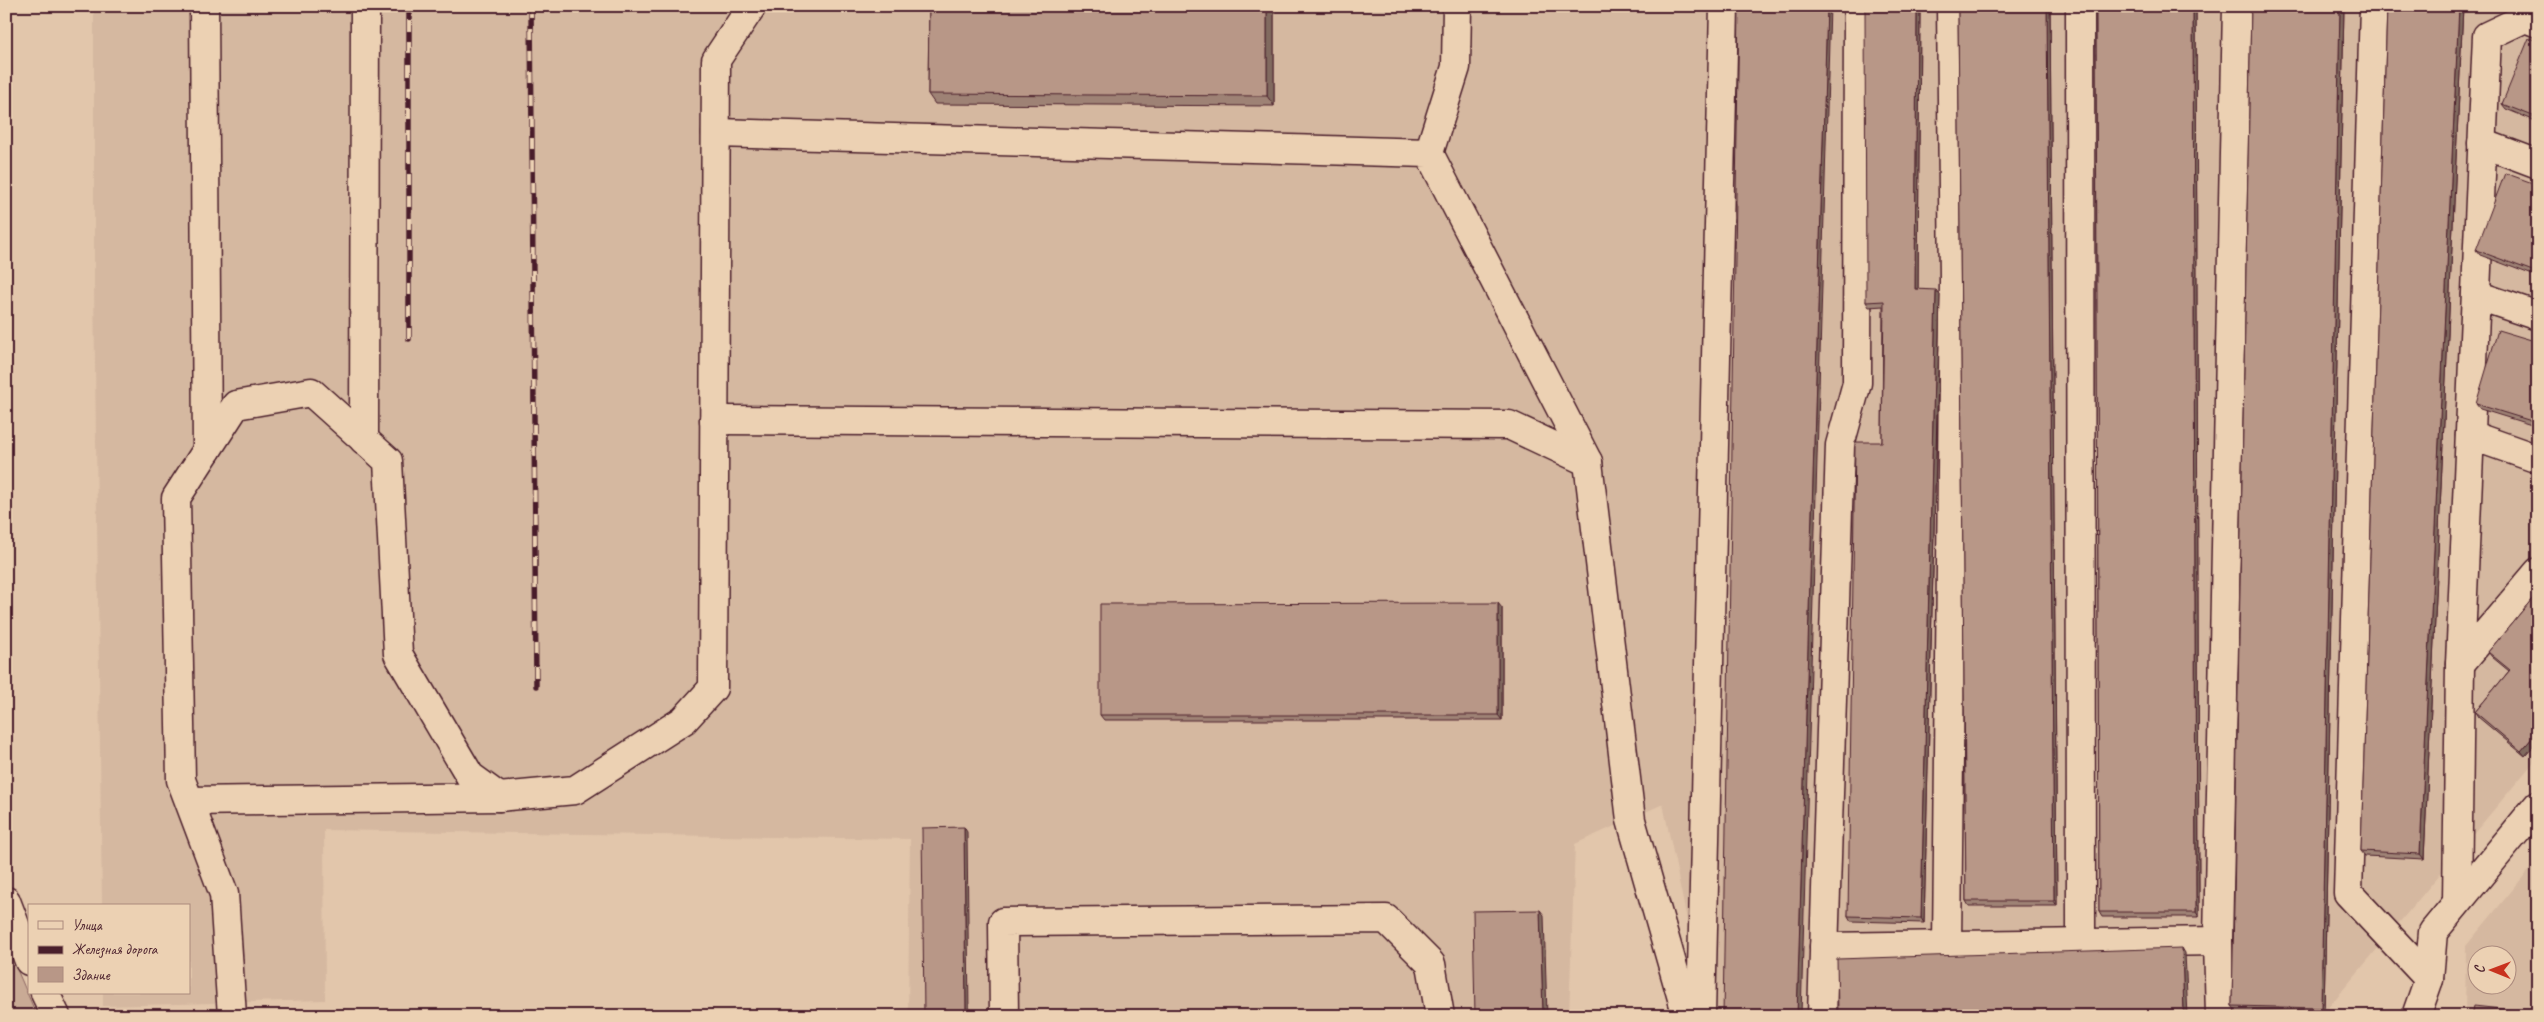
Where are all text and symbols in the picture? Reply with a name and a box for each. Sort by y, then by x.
legend [28,904,190,994]
text: Улица [72,916,103,935]
text: Железная дорога [72,940,159,959]
north arrow [2466,944,2516,994]
text: С [2471,964,2488,973]
text: Здание [72,966,111,985]

